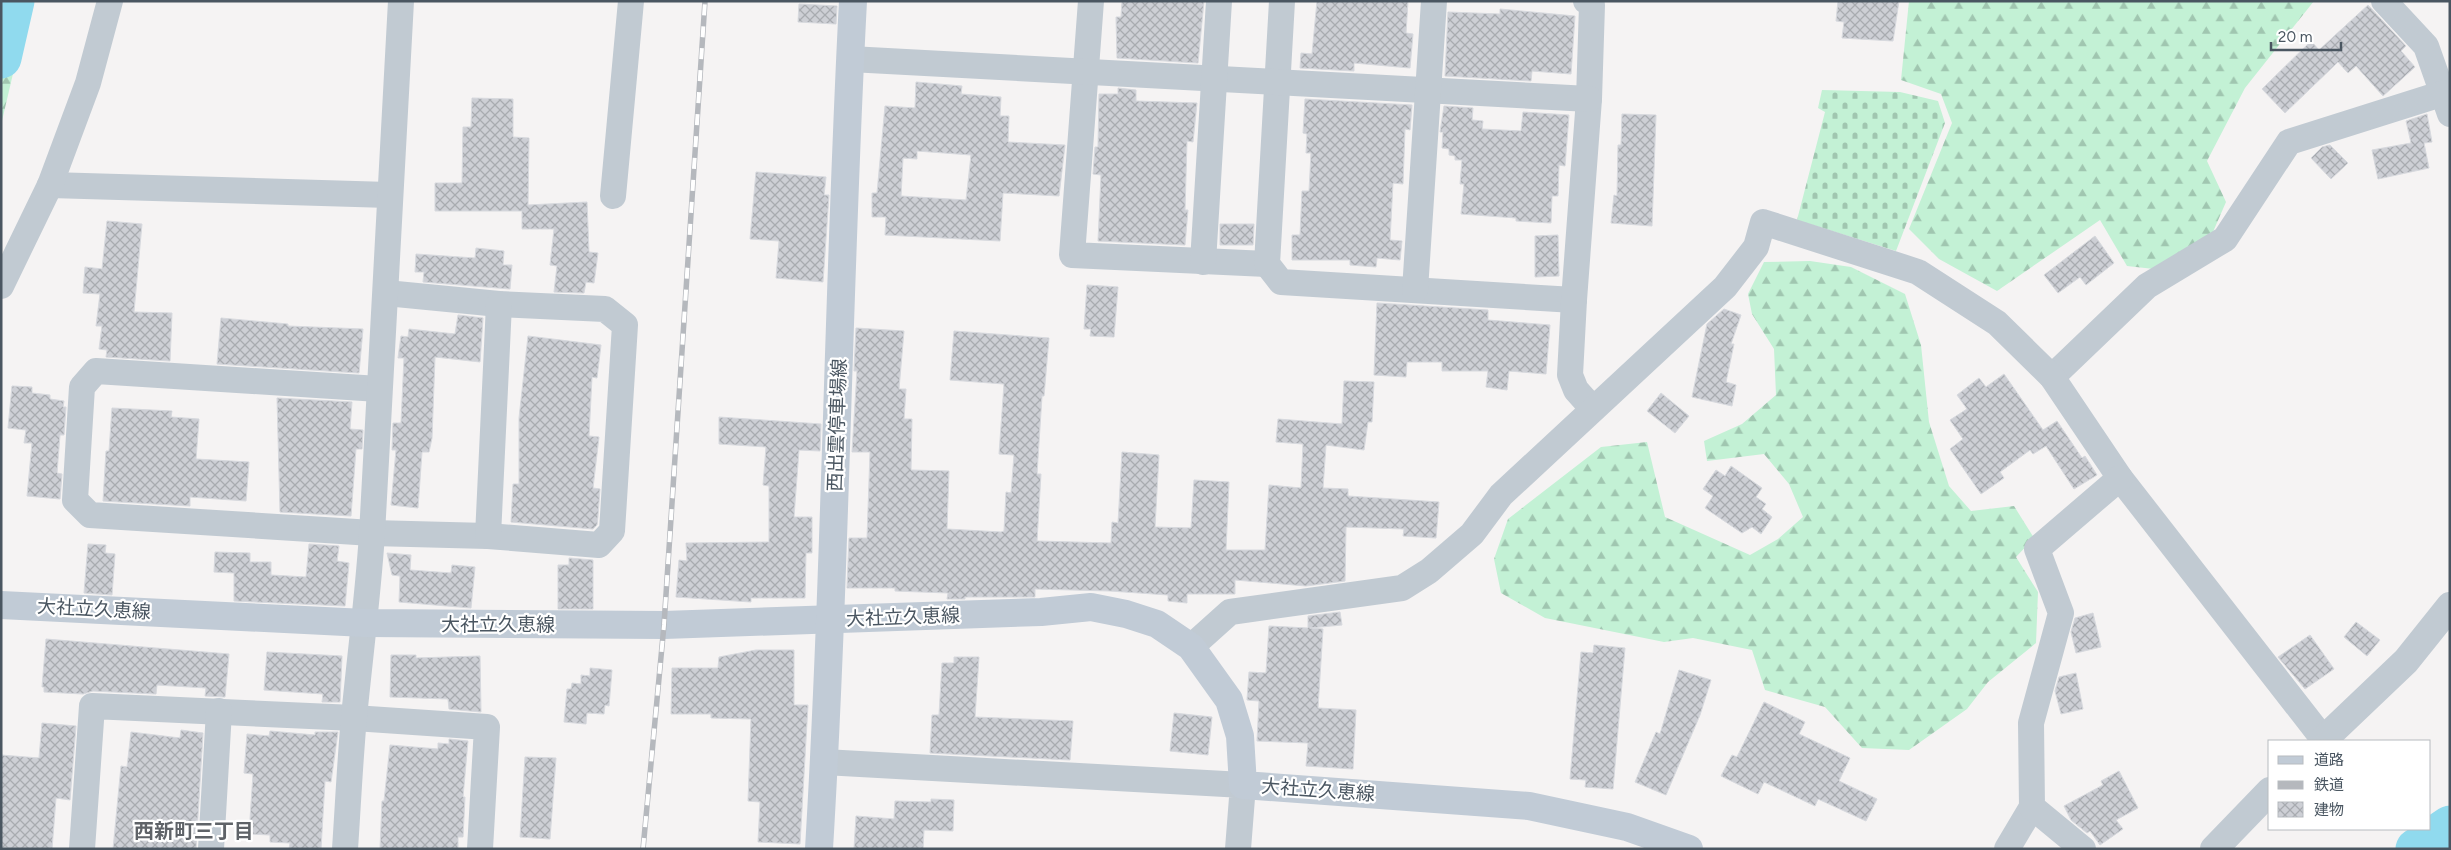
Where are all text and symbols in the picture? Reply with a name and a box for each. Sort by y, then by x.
scale bar [2271,20,2341,52]
text: 20 m [2278,28,2312,46]
street label: 西出雲停車場線 [823,358,851,492]
street label: 大社立久恵線 [36,595,152,623]
street label: 大社立久恵線 [846,604,960,630]
street label: 大社立久恵線 [441,613,555,636]
legend [2268,740,2431,830]
text: 道路 [2314,751,2344,769]
street label: 大社立久恵線 [1260,775,1376,805]
text: 鉄道 [2314,776,2344,794]
text: 建物 [2314,801,2344,819]
district label: 西新町三丁目 [134,819,254,843]

